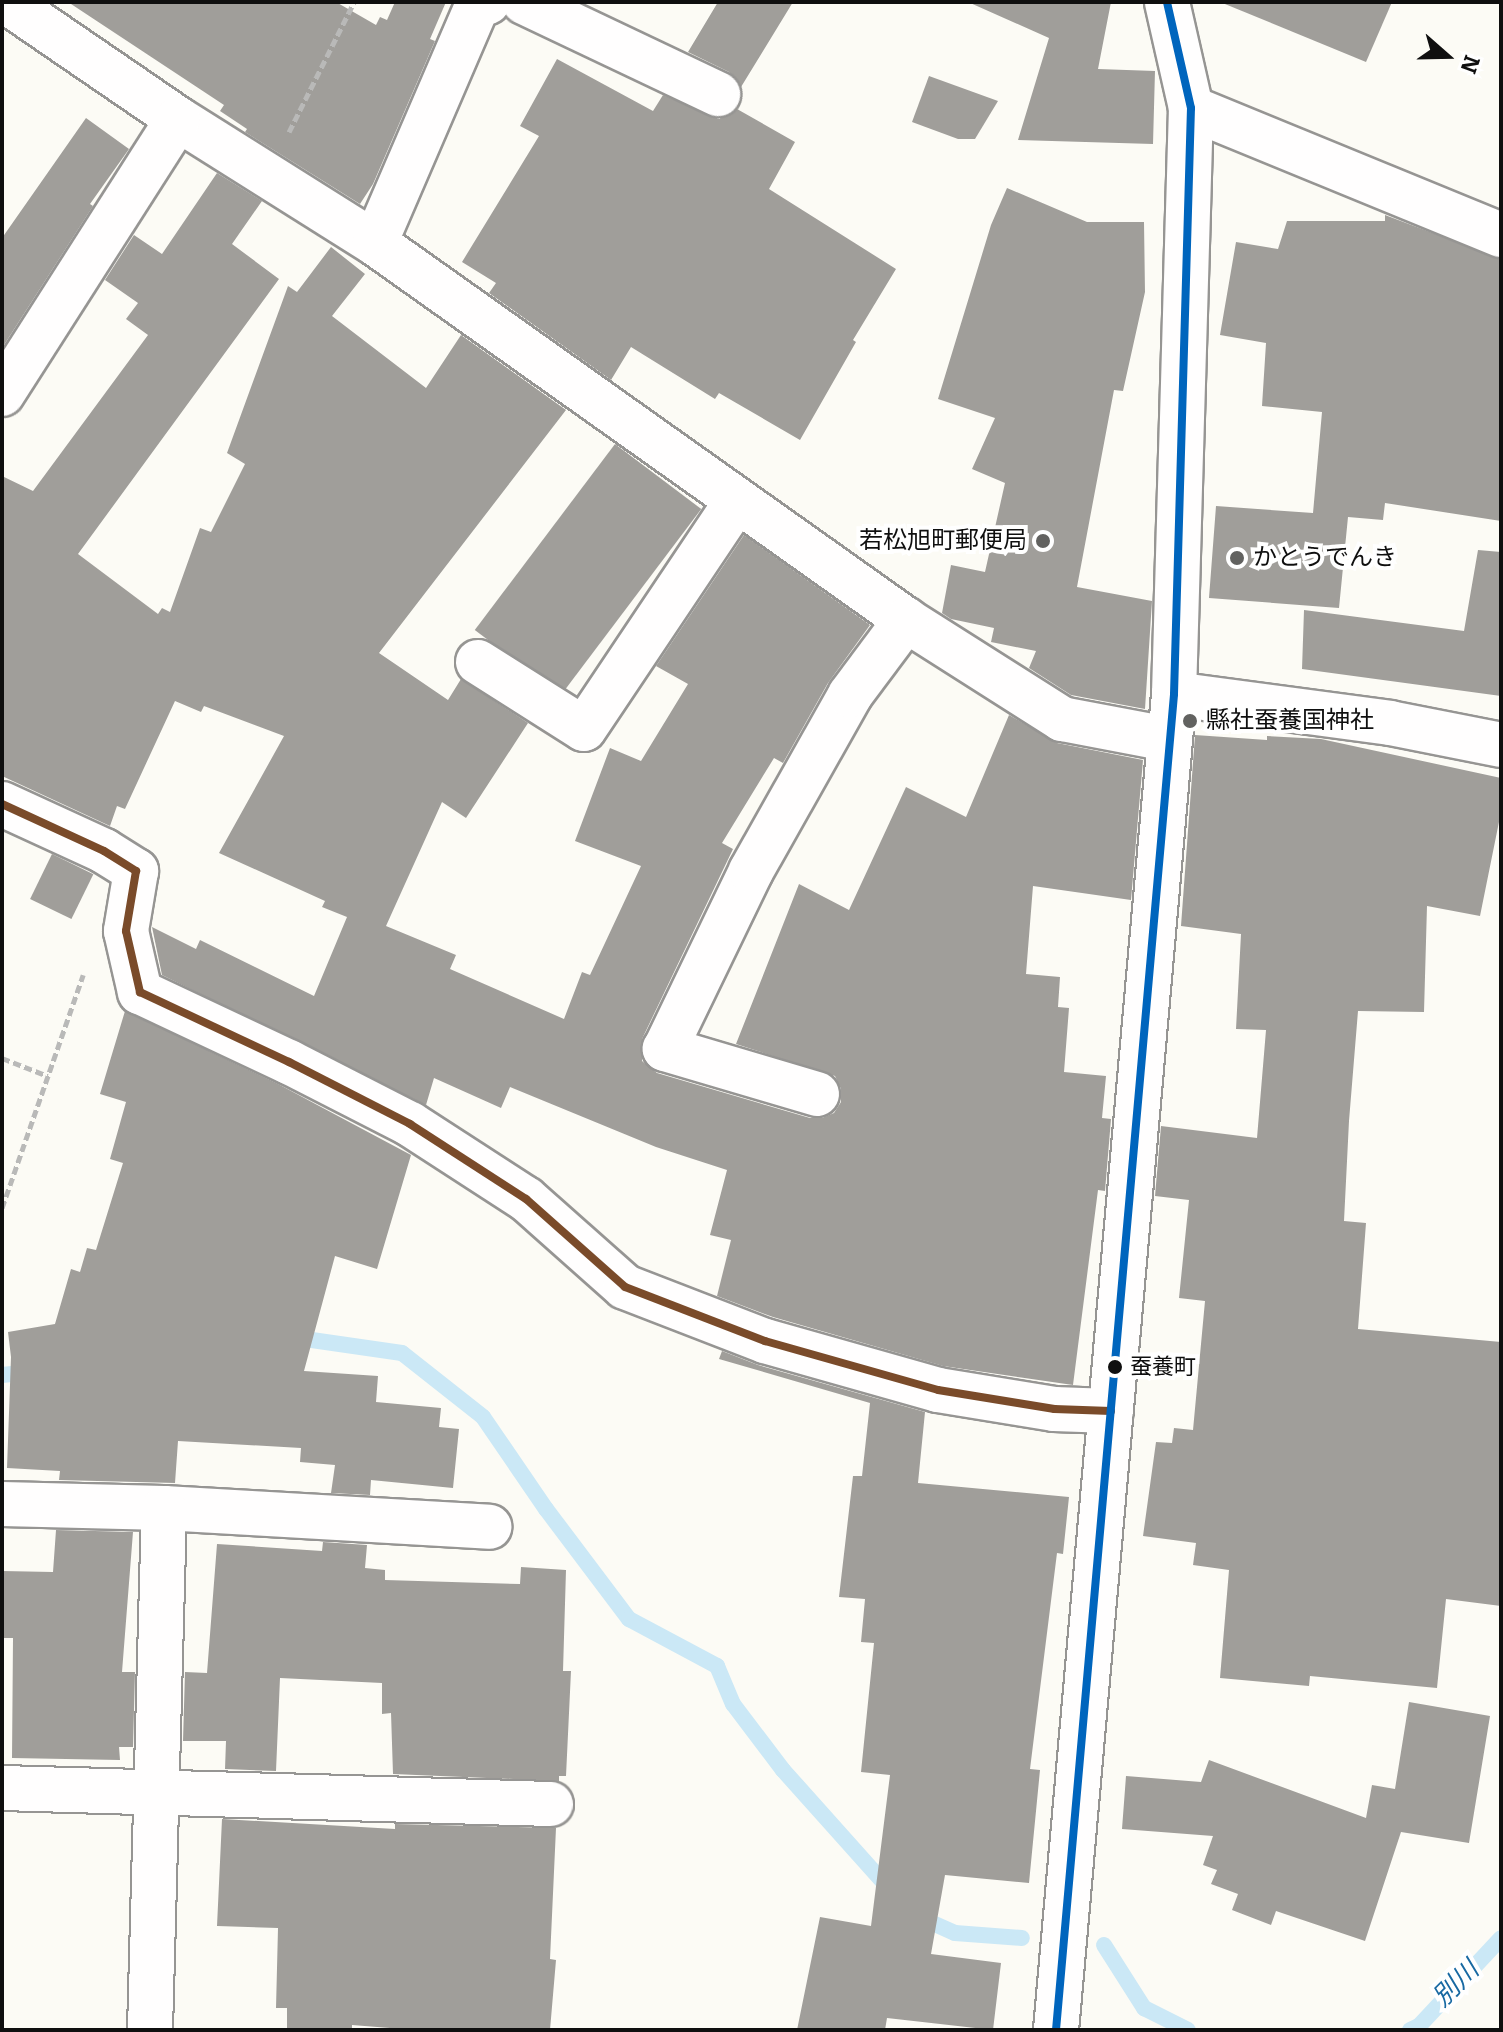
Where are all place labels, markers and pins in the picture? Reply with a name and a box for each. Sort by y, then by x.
place label: 若松旭町郵便局 [859,527,1027,555]
marker: 若松旭町郵便局 [1034,532,1052,550]
place label: かとうでんき [1253,544,1397,572]
marker: かとうでんき [1228,549,1246,567]
place label: 縣社蚕養国神社 [1206,707,1374,735]
marker: 縣社蚕養国神社 [1181,712,1199,730]
place label: 蚕養町 [1130,1354,1196,1380]
marker: 蚕養町 [1107,1359,1123,1375]

